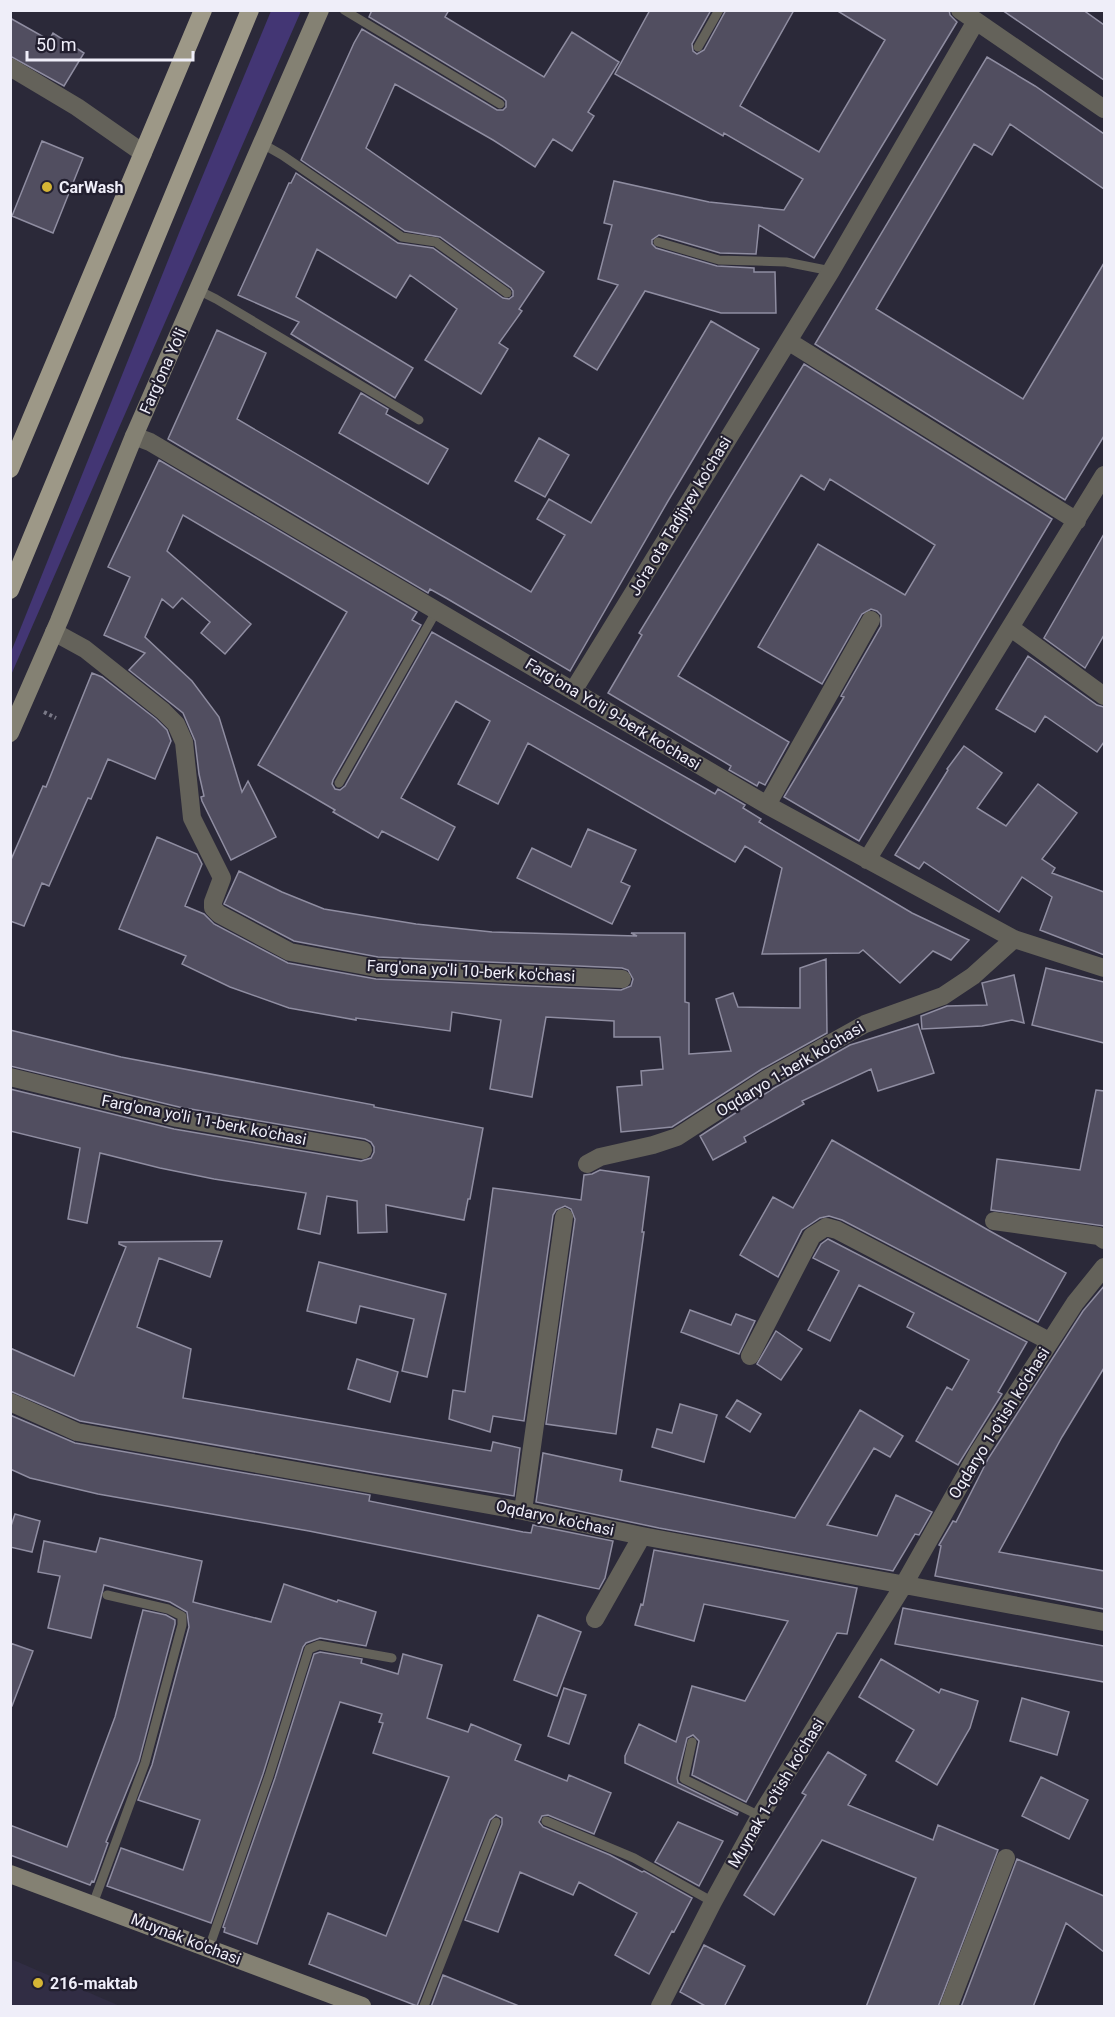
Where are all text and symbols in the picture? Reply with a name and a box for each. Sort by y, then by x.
scale bar [27,24,194,62]
text: 50 m [36,34,76,55]
place label: CarWash [59,178,123,197]
marker: CarWash [40,180,54,194]
street label: Farg'ona Yo'li [136,325,190,417]
street label: Jo'ra ota Tadjiyev ko'chasi [625,433,735,599]
street label: Farg'ona Yo'li 9-berk ko'chasi [522,654,704,774]
street label: Farg'ona yo'li 10-berk ko'chasi [366,956,576,986]
street label: Oqdaryo 1-berk ko'chasi [713,1017,867,1121]
street label: Farg'ona yo'li 11-berk ko'chasi [100,1091,308,1149]
street label: Oqdaryo 1-o'tish ko'chasi [945,1344,1053,1502]
street label: Oqdaryo ko'chasi [494,1496,616,1540]
street label: Muynak 1-o'tish ko'chasi [724,1715,828,1871]
street label: Muynak ko'chasi [128,1909,244,1969]
place label: 216-maktab [50,1974,138,1993]
marker: 216-maktab [31,1976,45,1990]

